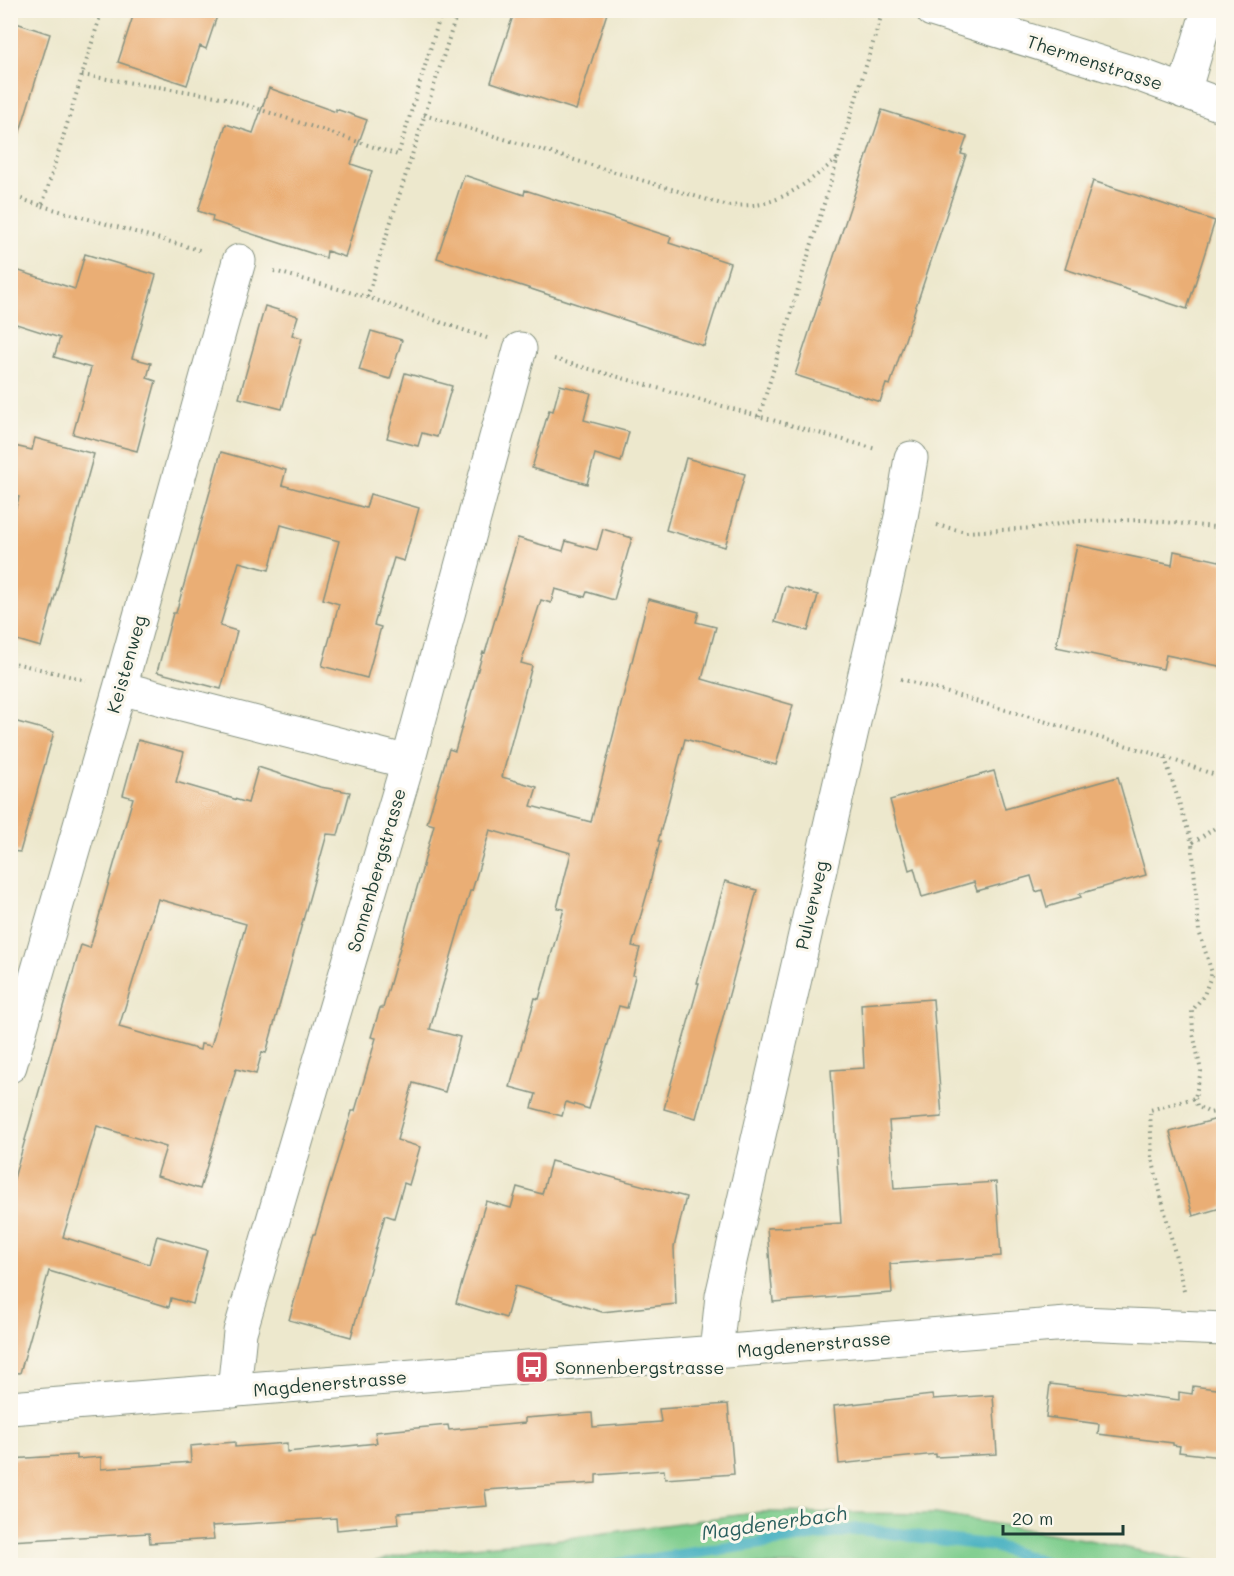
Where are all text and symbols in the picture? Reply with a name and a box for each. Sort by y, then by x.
street label: Thermenstrasse [1024,29,1166,95]
street label: Keistenweg [101,612,151,716]
street label: Sonnenbergstrasse [341,785,411,955]
street label: Pulverweg [789,858,833,952]
street label: Magdenerstrasse [736,1325,892,1363]
bus stop icon: Sonnenbergstrasse [514,1349,550,1385]
place label: Sonnenbergstrasse [555,1355,725,1379]
street label: Magdenerstrasse [252,1364,408,1402]
scale bar [1003,1498,1123,1536]
water label: Magdenerbach [699,1499,849,1545]
text: 20 m [1012,1506,1053,1530]

